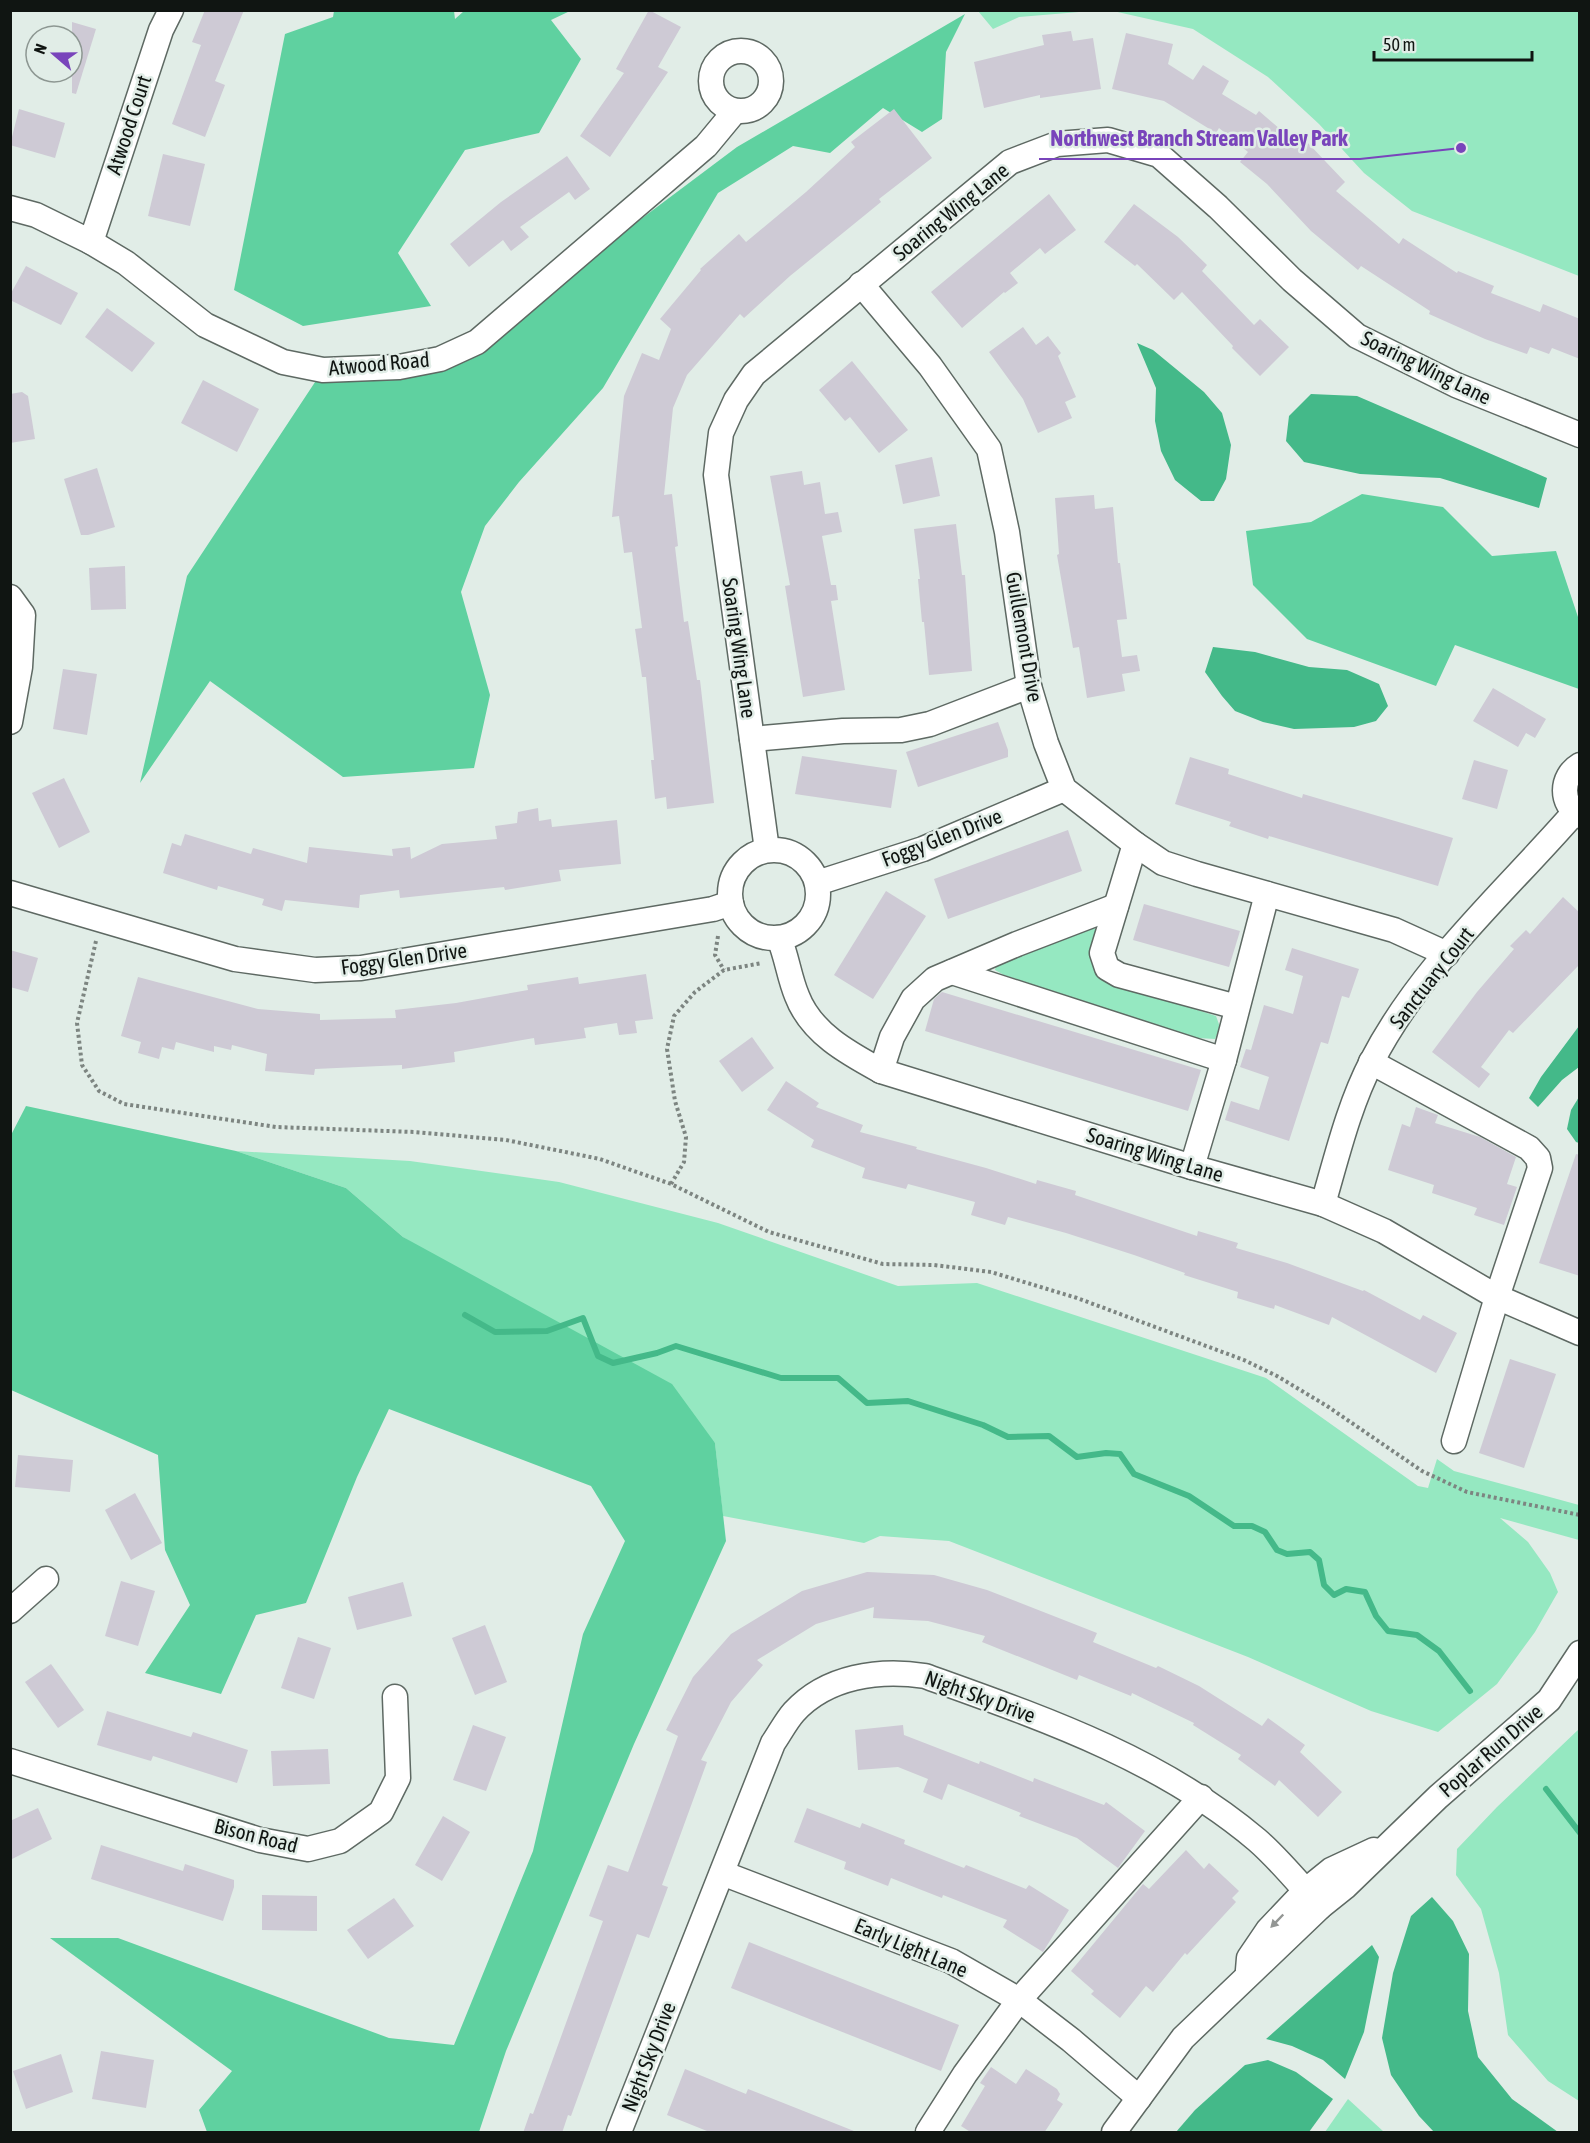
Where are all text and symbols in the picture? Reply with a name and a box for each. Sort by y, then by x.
north arrow [24,24,84,84]
scale bar [1374,24,1532,62]
text: 50 m [1383,34,1415,55]
text: N [30,41,50,56]
street label: Atwood Court [101,72,155,177]
callout: Northwest Branch Stream Valley Park [1039,119,1360,159]
text: Northwest Branch Stream Valley Park [1050,125,1348,151]
street label: Soaring Wing Lane [888,157,1013,265]
street label: Soaring Wing Lane [1358,325,1495,409]
street label: Atwood Road [327,347,430,379]
street label: Guillemont Drive [1002,570,1048,704]
street label: Soaring Wing Lane [718,576,762,720]
street label: Foggy Glen Drive [878,803,1005,871]
street label: Sanctuary Court [1384,922,1478,1033]
street label: Foggy Glen Drive [339,937,468,979]
street label: Soaring Wing Lane [1084,1122,1226,1186]
street label: Night Sky Drive [922,1665,1039,1727]
street label: Poplar Run Drive [1434,1699,1547,1802]
street label: Bison Road [212,1813,300,1857]
street label: Early Light Lane [851,1912,972,1982]
one-way arrow [1270,1913,1284,1927]
street label: Night Sky Drive [616,1998,680,2115]

